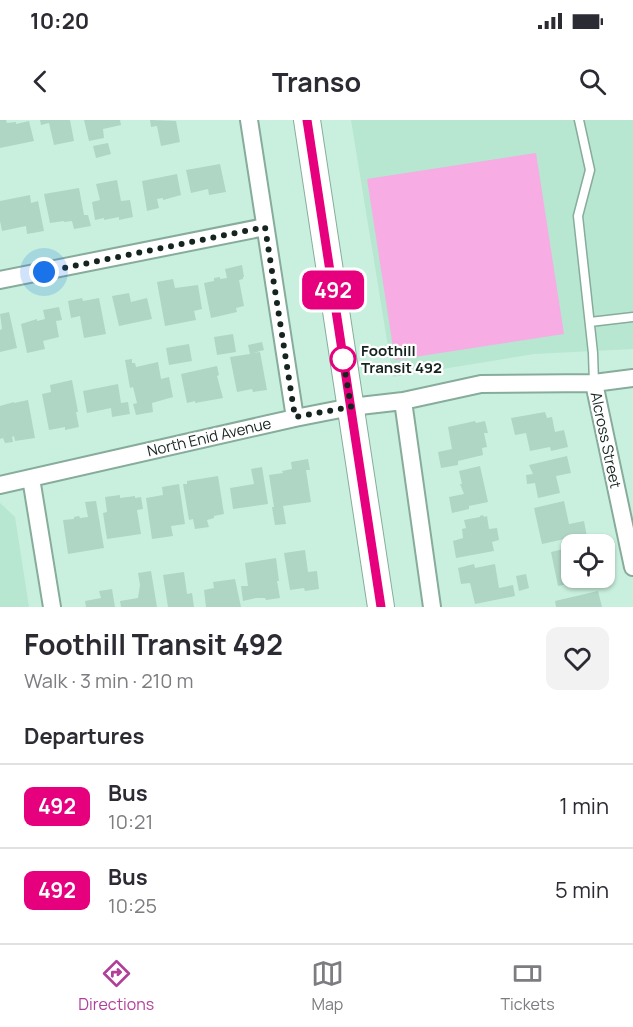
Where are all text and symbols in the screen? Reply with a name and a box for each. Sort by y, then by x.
text: 10:20 [30,6,89,36]
text: Transo [272,63,361,100]
icon: back [24,65,57,98]
icon: search [576,65,609,98]
your location [29,257,59,287]
line badge: 492 [298,270,368,310]
text: 492 [314,276,352,304]
place label: Foothill Transit 492 [361,340,442,378]
marker: Foothill Transit 492 [330,346,356,372]
street label: Alcross Street [586,390,626,490]
street label: North Enid Avenue [145,412,273,461]
map controls [561,534,615,588]
button: locate [561,534,615,588]
text: Foothill Transit 492 [24,625,283,663]
button: heart [546,627,609,690]
text: Walk · 3 min · 210 m [24,667,194,694]
text: Departures [24,721,144,751]
text: Bus [108,778,148,808]
text: 1 min [559,791,609,821]
text: 492 [38,792,76,820]
text: 10:21 [108,808,153,835]
text: Bus [108,862,148,892]
text: 5 min [555,875,609,905]
text: 492 [38,876,76,904]
text: 10:25 [108,892,157,919]
tab: Directions [78,957,154,1015]
tab: Map [311,957,344,1015]
tab: Tickets [501,957,555,1015]

